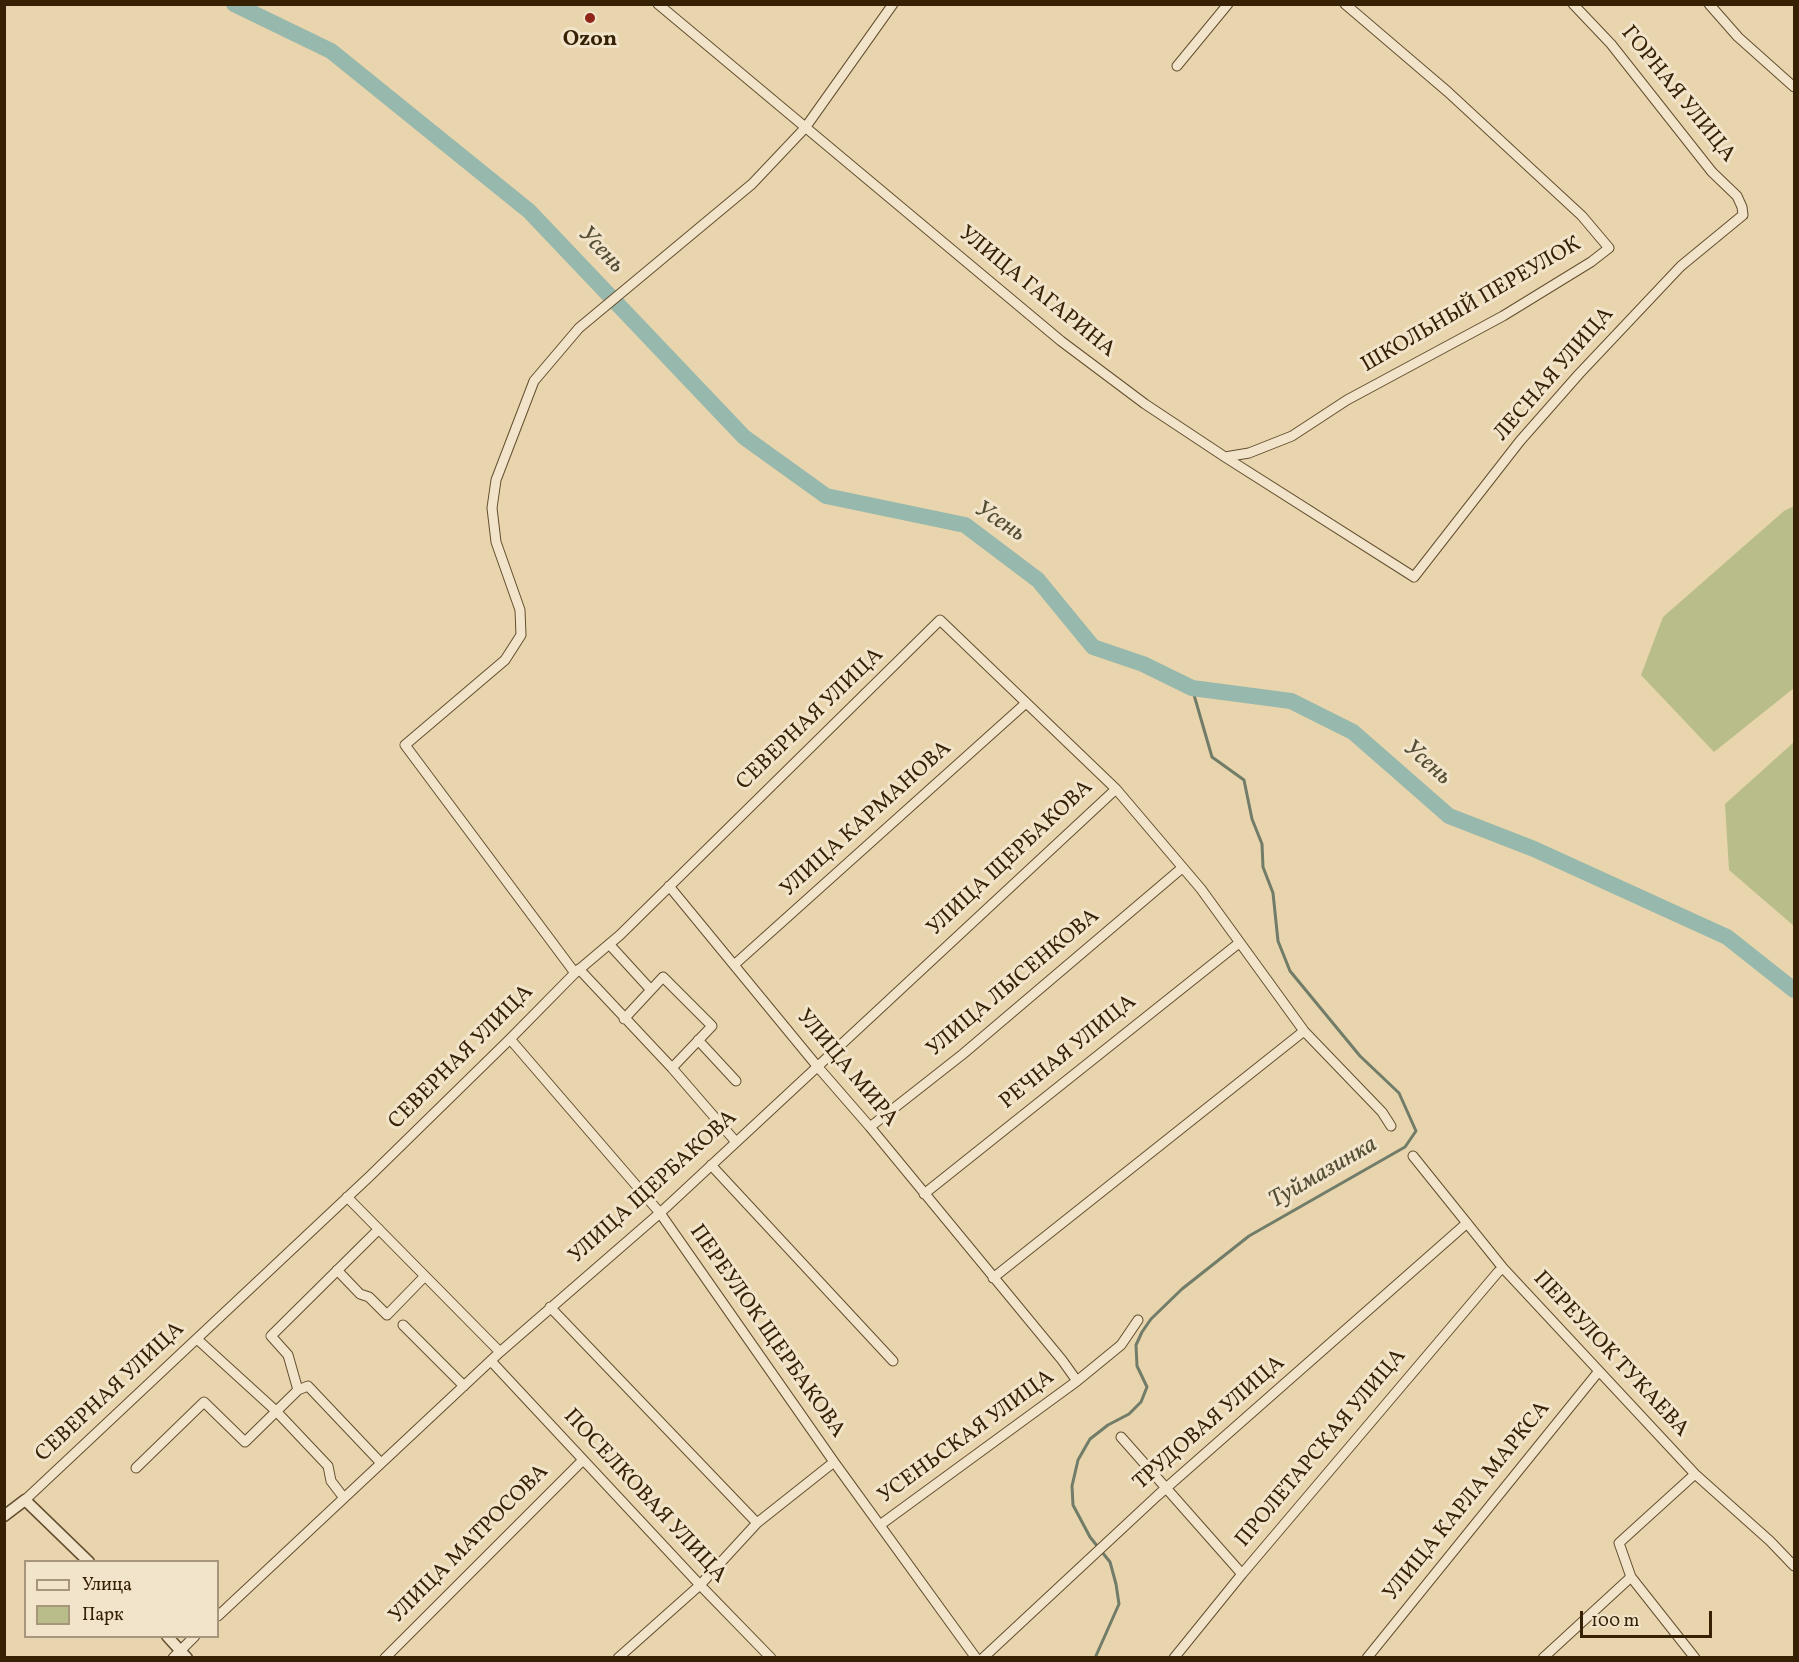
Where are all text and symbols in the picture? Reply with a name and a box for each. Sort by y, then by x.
marker: Ozon [583,11,597,25]
street label: ГОРНАЯ УЛИЦА [1614,22,1740,168]
place label: Ozon [563,28,617,54]
water label: Усень [571,221,629,281]
street label: УЛИЦА ГАГАРИНА [952,222,1120,364]
street label: ШКОЛЬНЫЙ ПЕРЕУЛОК [1357,232,1587,380]
street label: ЛЕСНАЯ УЛИЦА [1490,302,1620,448]
water label: Усень [968,496,1030,550]
street label: СЕВЕРНАЯ УЛИЦА [732,643,890,797]
water label: Усень [1396,735,1456,793]
street label: УЛИЦА КАРМАНОВА [776,736,958,904]
street label: УЛИЦА ЩЕРБАКОВА [923,775,1099,943]
street label: УЛИЦА ЛЫСЕНКОВА [922,904,1106,1064]
street label: СЕВЕРНАЯ УЛИЦА [384,980,540,1136]
street label: РЕЧНАЯ УЛИЦА [995,990,1143,1116]
street label: УЛИЦА МИРА [789,1005,903,1133]
street label: УЛИЦА ЩЕРБАКОВА [565,1106,743,1270]
water label: Туймазинка [1265,1132,1383,1216]
street label: ПЕРЕУЛОК ЩЕРБАКОВА [682,1220,850,1444]
street label: ПЕРЕУЛОК ТУКАЕВА [1526,1267,1694,1443]
street label: СЕВЕРНАЯ УЛИЦА [31,1317,191,1469]
street label: ПРОЛЕТАРСКАЯ УЛИЦА [1231,1344,1413,1554]
street label: ТРУДОВАЯ УЛИЦА [1129,1351,1291,1497]
street label: УСЕНЬСКАЯ УЛИЦА [874,1365,1060,1511]
street label: УЛИЦА КАРЛА МАРКСА [1379,1397,1557,1607]
street label: ПОСЕЛКОВАЯ УЛИЦА [556,1404,732,1590]
street label: УЛИЦА МАТРОСОВА [385,1460,555,1630]
legend [24,1560,219,1638]
text: Улица [82,1573,132,1598]
scale bar [1583,1599,1715,1637]
text: Парк [82,1603,124,1628]
text: 100 m [1591,1609,1640,1634]

